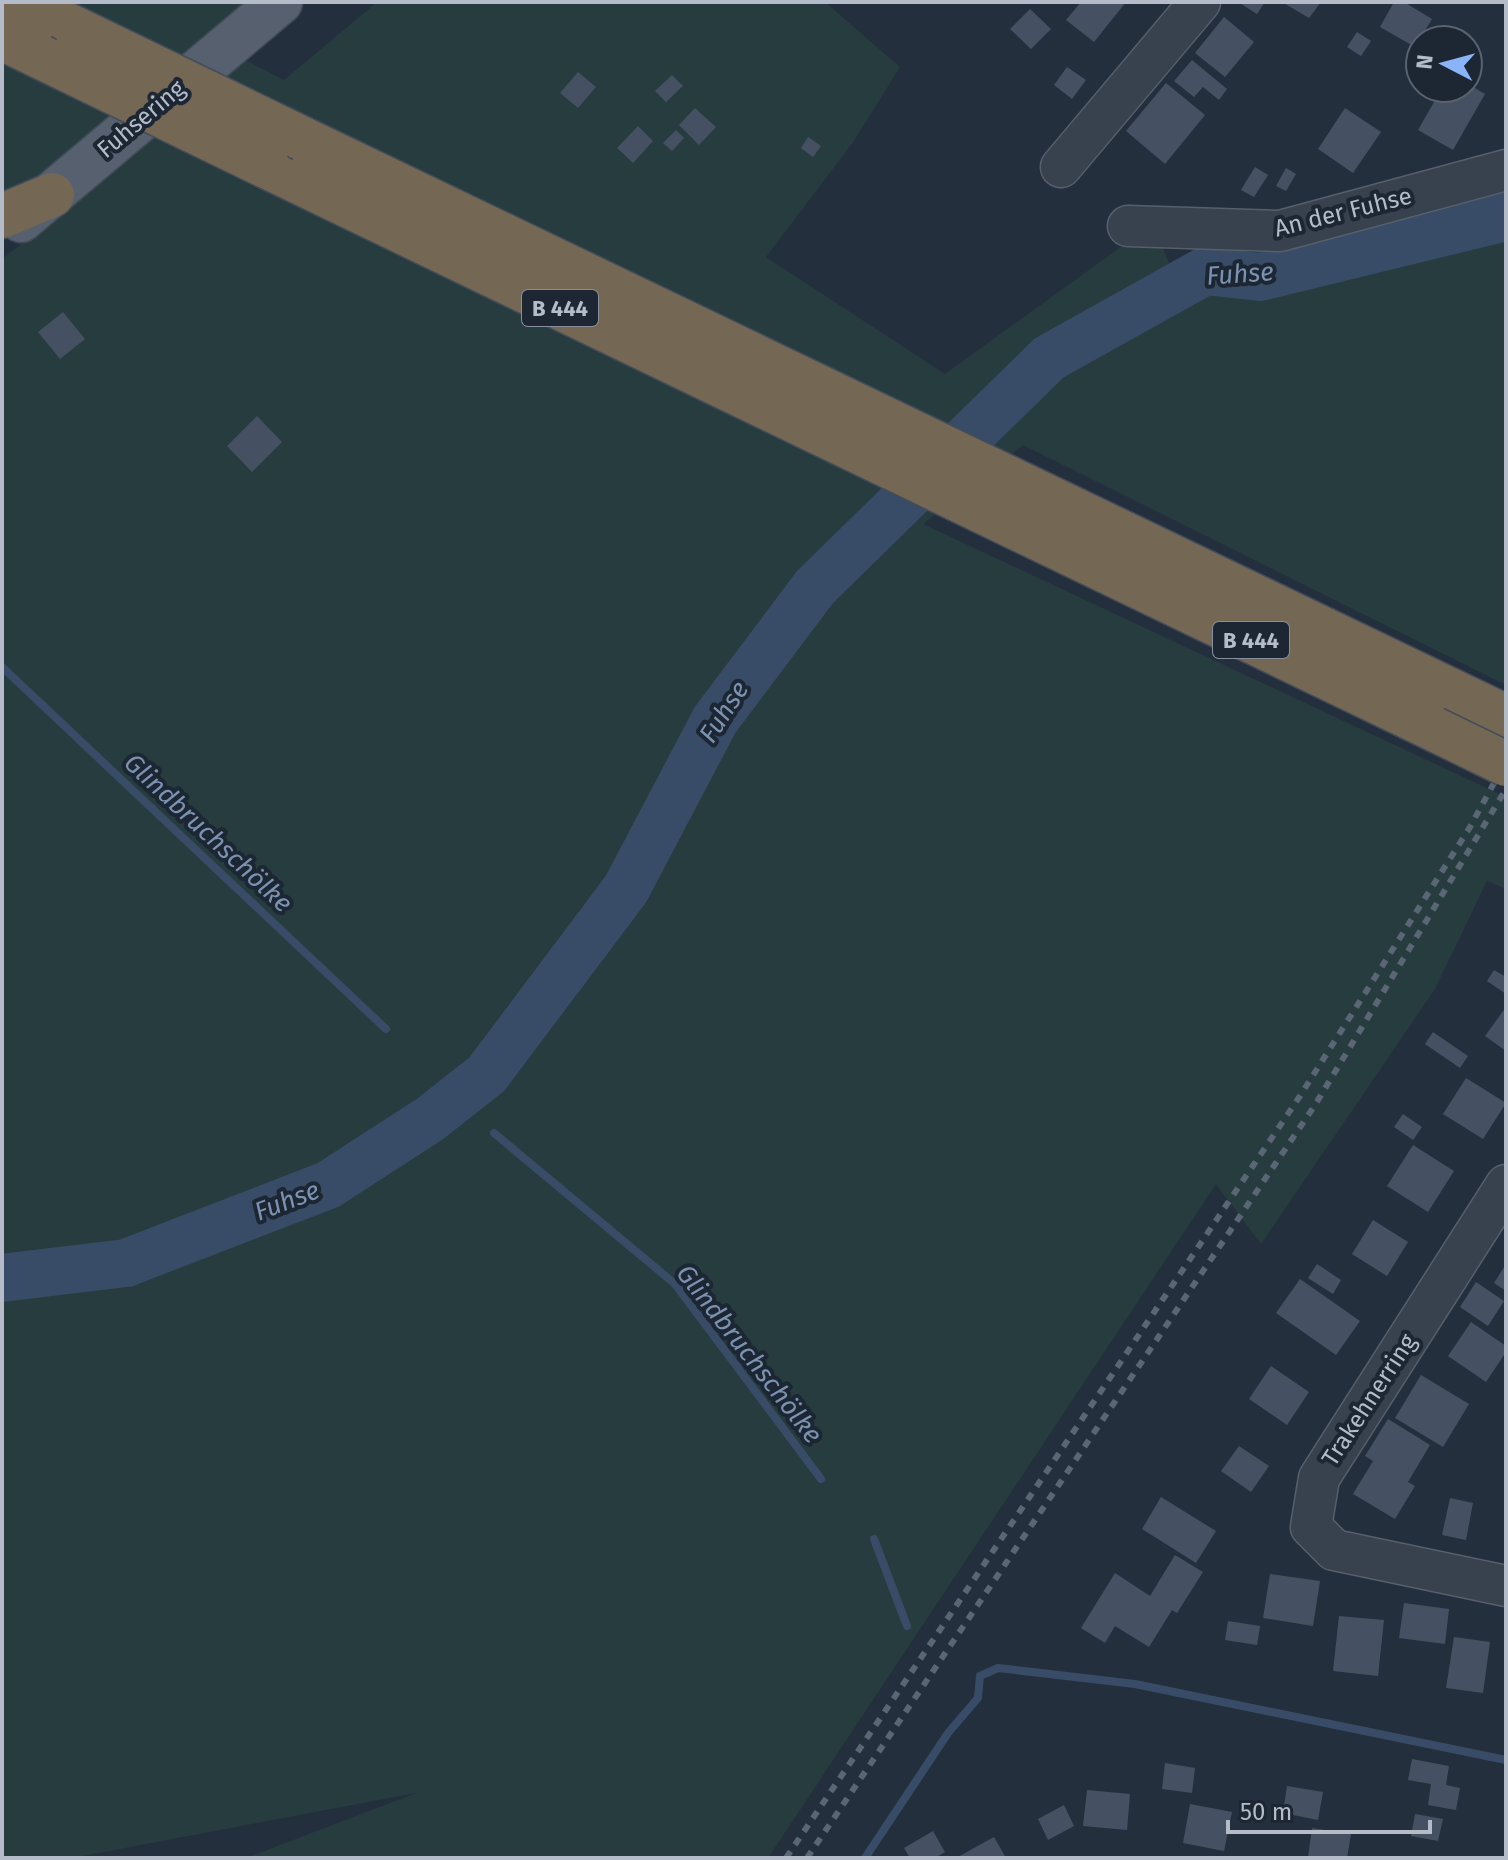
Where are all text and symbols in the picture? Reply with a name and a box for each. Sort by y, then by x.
north arrow [1404,24,1484,104]
text: N [1410,53,1439,71]
street label: Fuhsering [91,74,191,164]
street label: An der Fuhse [1271,181,1415,243]
water label: Fuhse [1205,256,1275,292]
road number: B 444 [522,290,598,326]
road number: B 444 [1213,622,1289,658]
water label: Fuhse [693,675,755,749]
water label: Glindbruchschölke [118,747,298,919]
water label: Fuhse [250,1174,324,1228]
water label: Glindbruchschölke [670,1259,828,1449]
street label: Trakehnerring [1316,1328,1422,1471]
scale bar [1228,1784,1430,1834]
text: 50 m [1240,1798,1292,1826]

